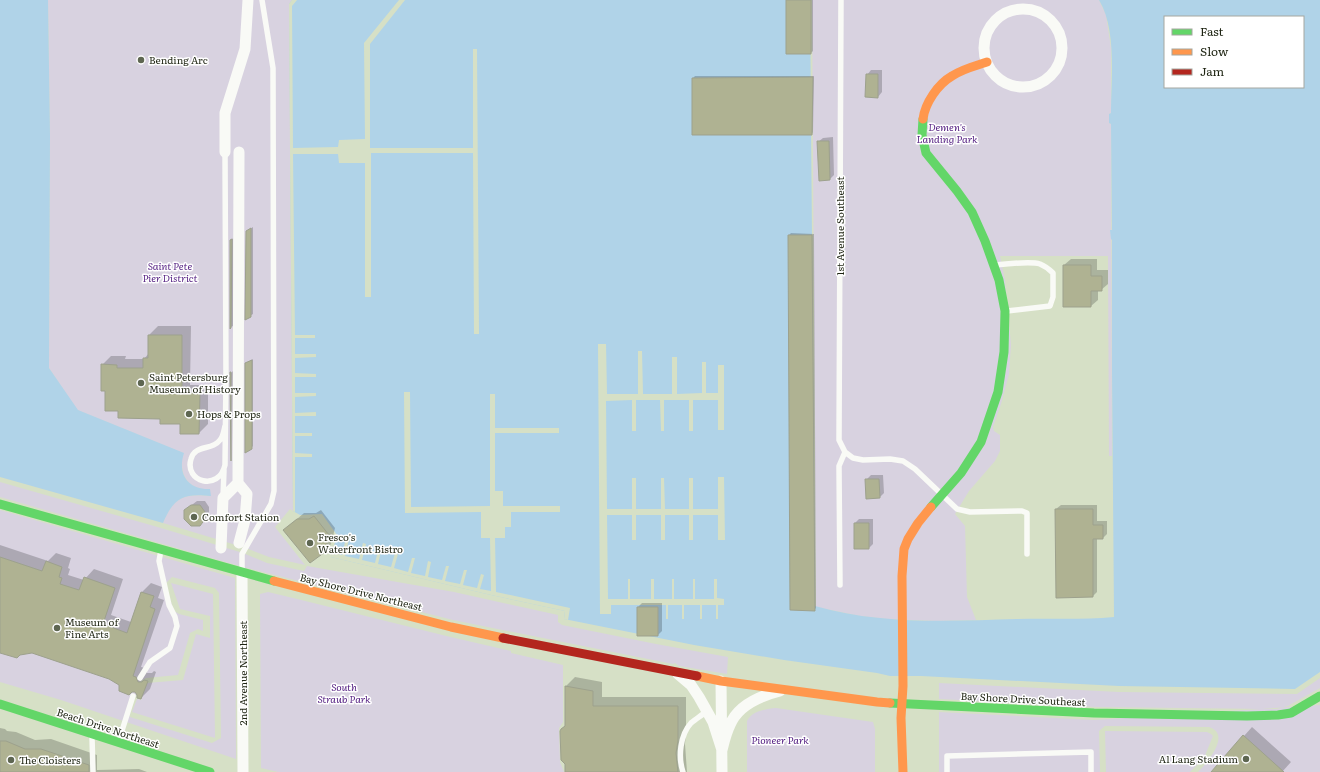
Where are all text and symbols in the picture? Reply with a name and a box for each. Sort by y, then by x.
legend [1164,16,1304,88]
text: Fast [1200,22,1224,40]
text: Slow [1200,42,1229,60]
place label: Bending Arc [149,52,208,67]
marker: Bending Arc [136,55,146,65]
text: Jam [1200,62,1225,80]
park label: Demen's Landing Park [917,119,978,146]
street label: 1st Avenue Southeast [832,176,847,276]
park label: Saint Pete Pier District [142,258,198,285]
place label: Saint Petersburg Museum of History [149,369,241,396]
marker: Saint Petersburg Museum of History [136,378,146,388]
place label: Hops & Props [197,406,261,421]
marker: Hops & Props [184,409,194,419]
place label: Comfort Station [202,509,280,524]
marker: Comfort Station [189,512,199,522]
place label: Fresco's Waterfront Bistro [318,529,403,556]
marker: Fresco's Waterfront Bistro [305,538,315,548]
street label: Bay Shore Drive Northeast [298,569,424,614]
place label: Museum of Fine Arts [65,614,119,641]
street label: 2nd Avenue Northeast [235,621,250,725]
marker: Museum of Fine Arts [52,623,62,633]
park label: South Straub Park [317,679,371,706]
street label: Bay Shore Drive Southeast [960,688,1086,709]
street label: Beach Drive Northeast [55,704,161,751]
park label: Pioneer Park [751,732,809,747]
place label: Al Lang Stadium [1159,751,1238,766]
place label: The Cloisters [19,752,81,767]
marker: Al Lang Stadium [1241,754,1251,764]
marker: The Cloisters [6,755,16,765]

